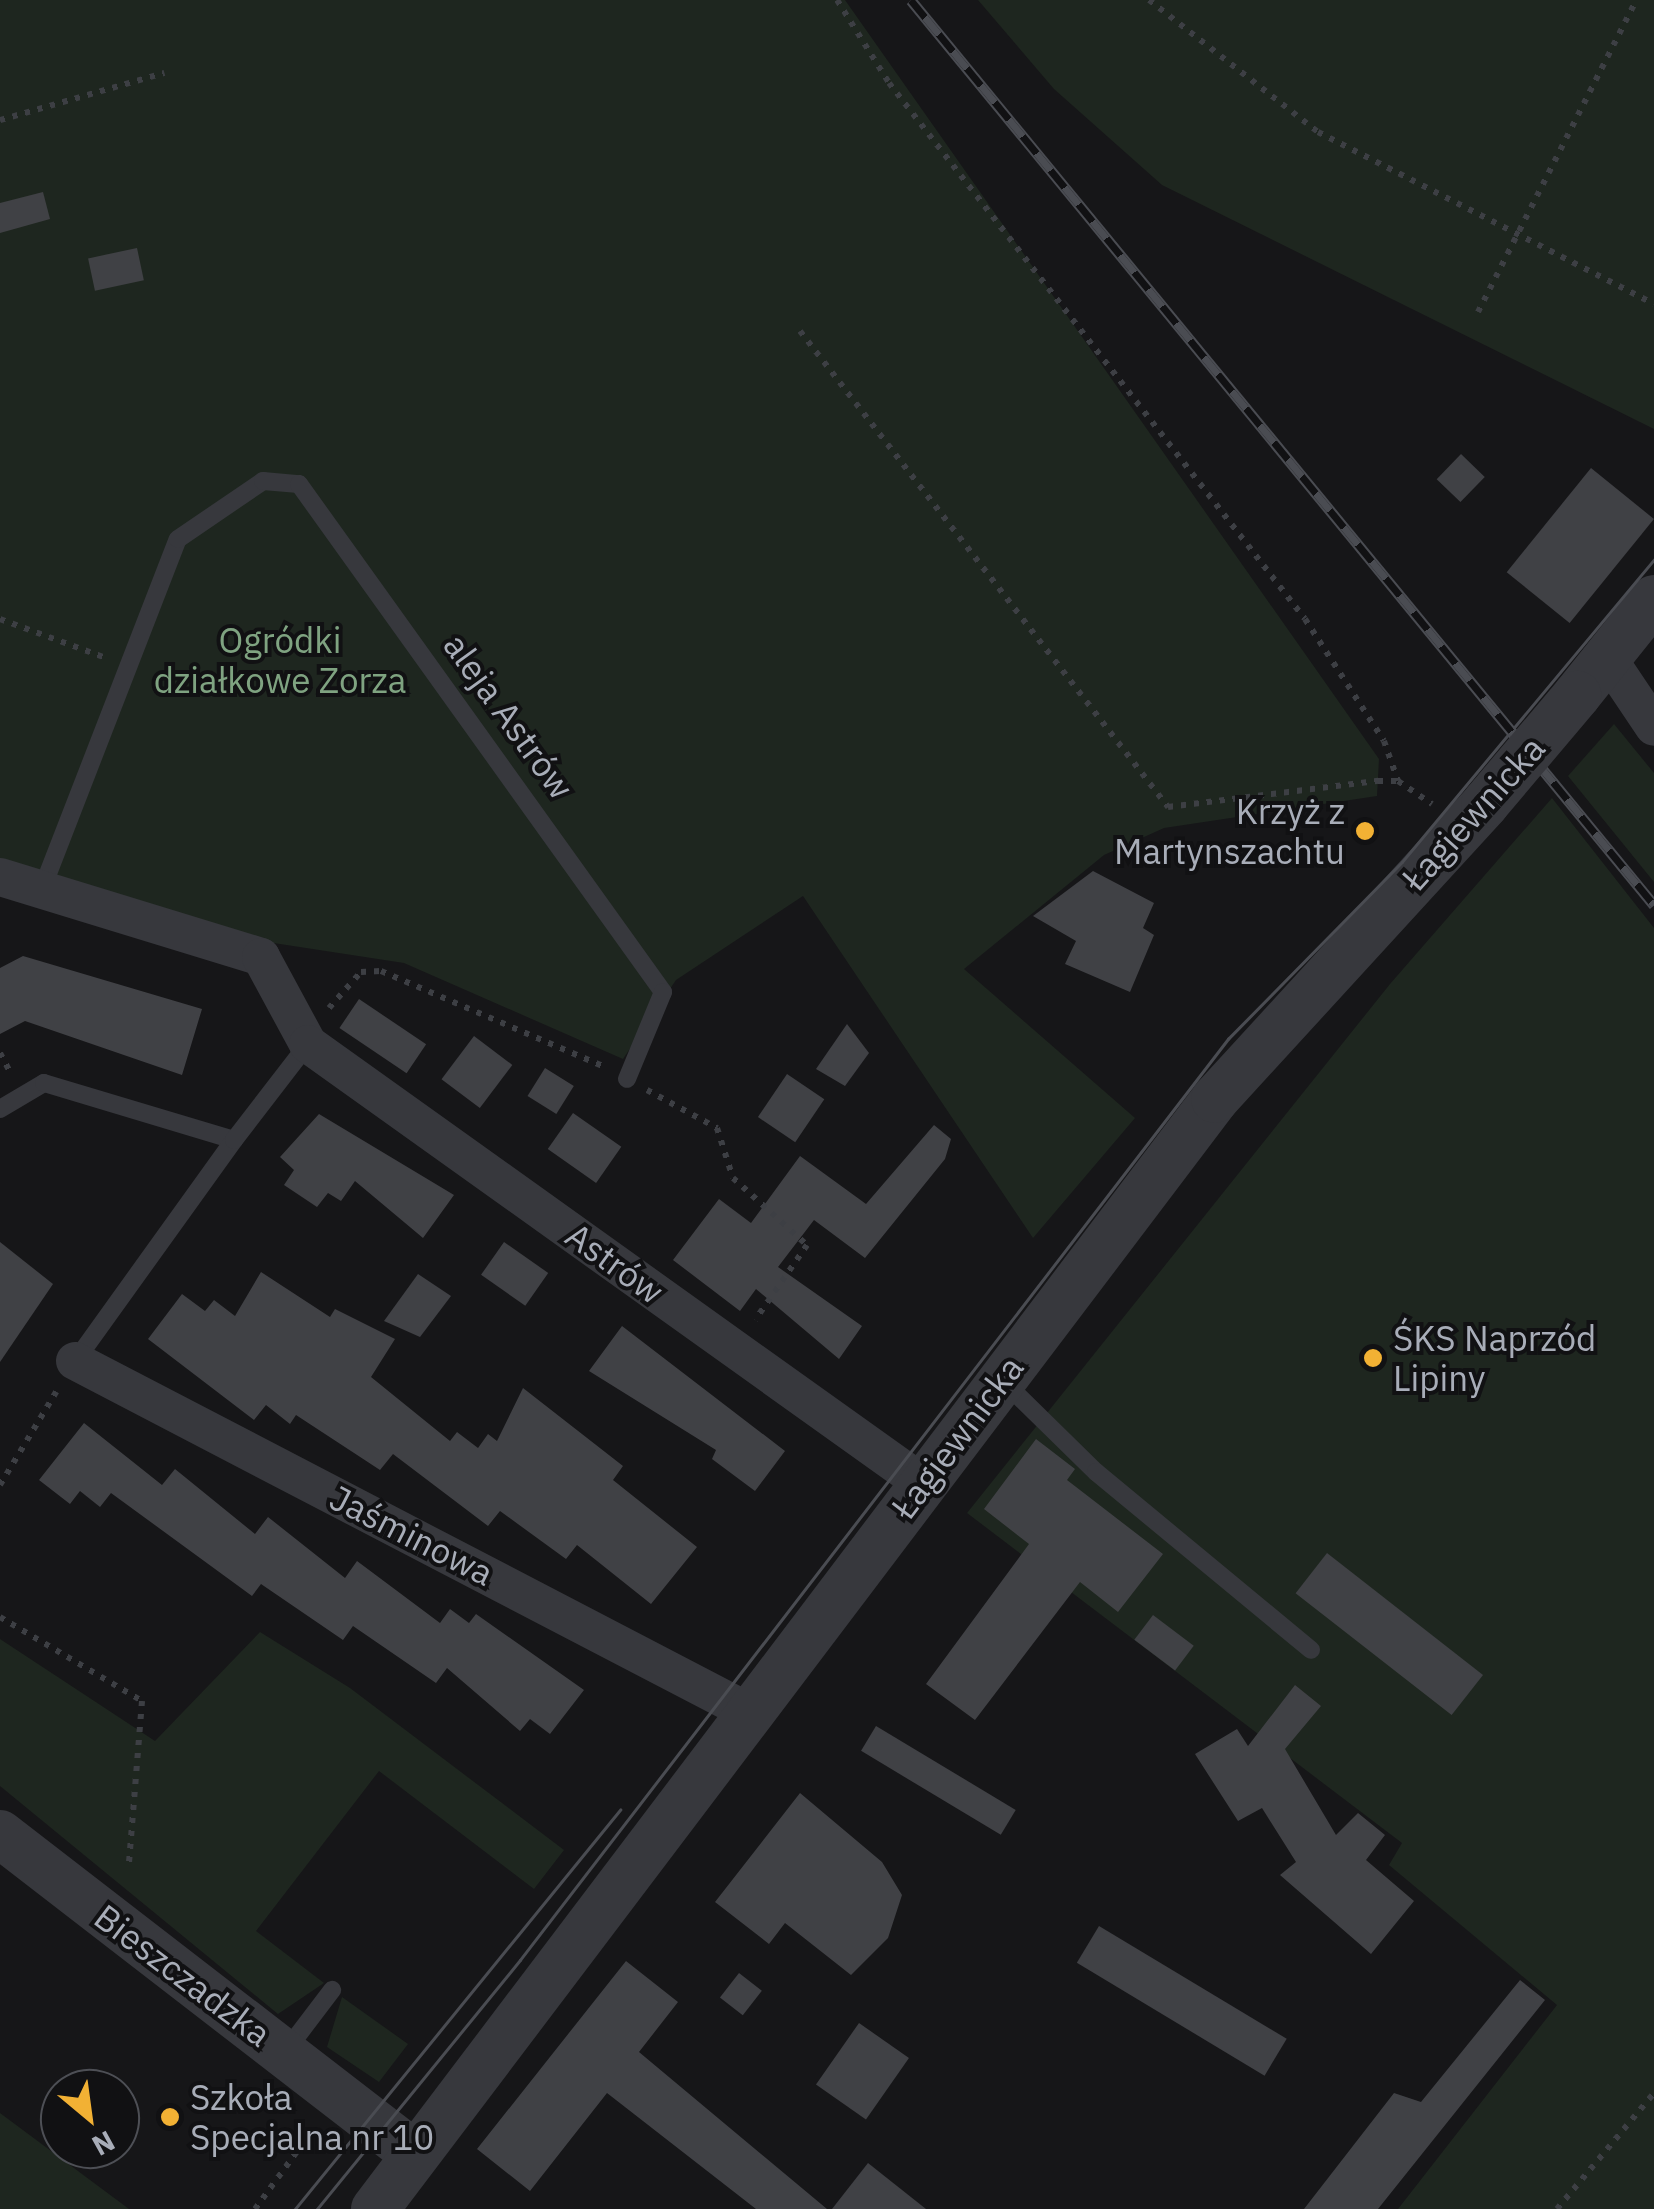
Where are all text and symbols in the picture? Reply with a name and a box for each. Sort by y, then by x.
park label: Ogródki działkowe Zorza [154,619,406,701]
street label: aleja Astrów [435,625,583,807]
street label: Łagiewnicka [1393,727,1553,899]
place label: Krzyż z Martynszachtu [1114,790,1345,872]
marker: Krzyż z Martynszachtu [1354,820,1376,842]
street label: Astrów [558,1214,672,1312]
place label: ŚKS Naprzód Lipiny [1393,1317,1596,1399]
street label: Łagiewnicka [882,1347,1032,1527]
marker: ŚKS Naprzód Lipiny [1362,1347,1384,1369]
street label: Jaśminowa [323,1476,501,1594]
street label: Bieszczadzka [87,1895,279,2055]
north arrow [40,2069,140,2169]
place label: Szkoła Specjalna nr 10 [190,2076,434,2158]
marker: Szkoła Specjalna nr 10 [159,2106,181,2128]
text: N [86,2123,122,2165]

